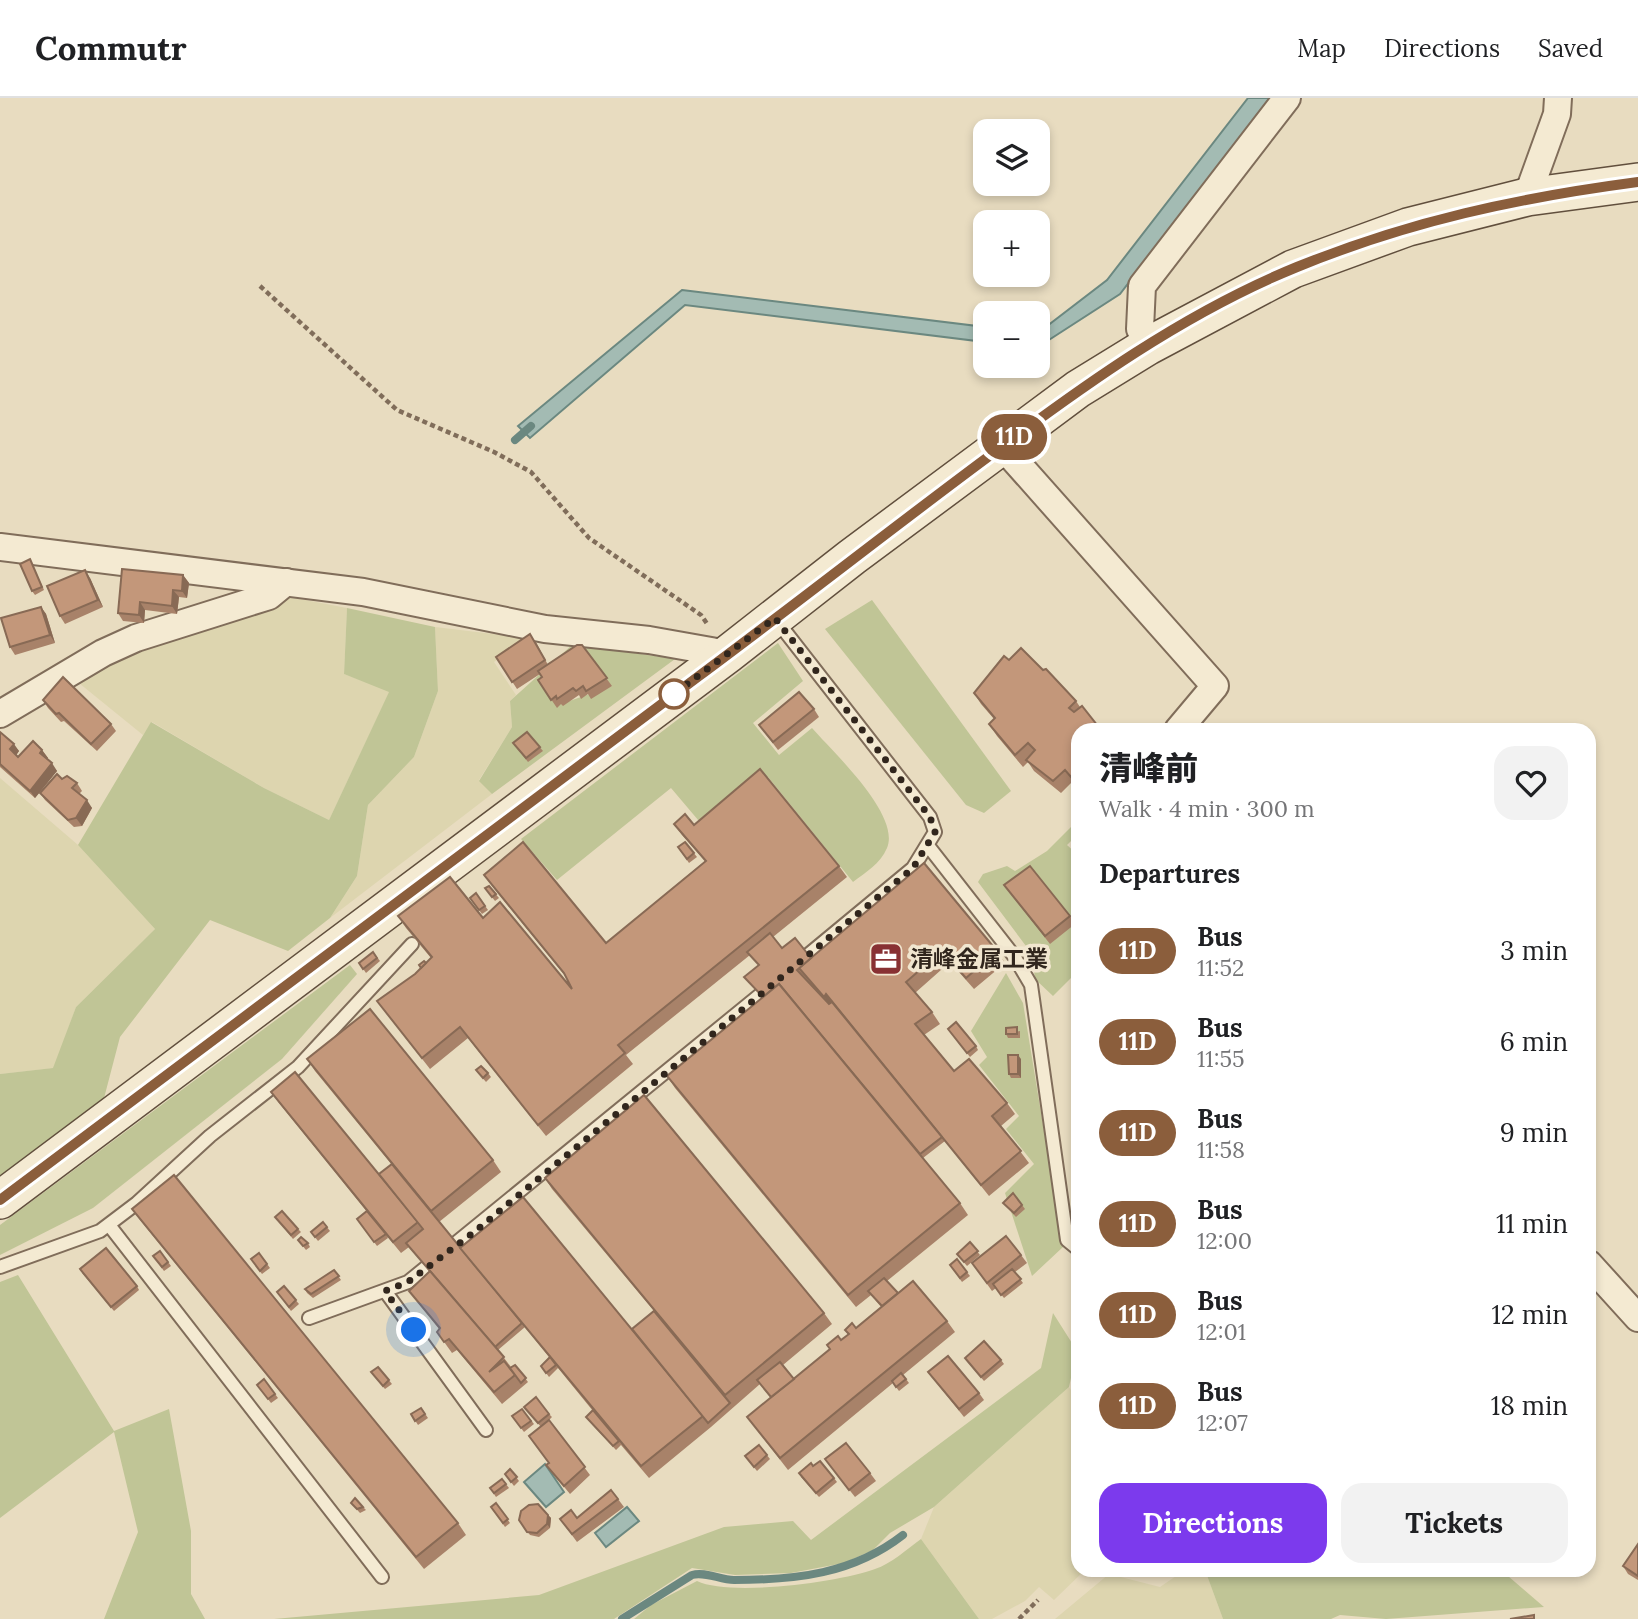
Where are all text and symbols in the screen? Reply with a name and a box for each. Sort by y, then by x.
text: Commutr [35,27,187,69]
text: Map [1297,33,1346,64]
text: Directions [1384,33,1500,64]
text: Saved [1538,33,1603,64]
map controls [973,119,1050,378]
button: layers [973,119,1050,196]
button: + [973,210,1050,287]
button: − [973,301,1050,378]
line badge: 11D [974,414,1054,460]
text: 11D [995,421,1033,452]
unlabelled marker [659,679,689,709]
button: heart [1494,746,1568,820]
text: 清峰前 [1099,747,1198,789]
text: Walk · 4 min · 300 m [1099,794,1315,823]
text: Departures [1099,857,1240,890]
text: Bus [1197,920,1243,953]
text: 3 min [1500,934,1568,967]
text: 11D [1119,935,1156,966]
office icon: 清峰金属工業 [867,940,905,978]
place label: 清峰金属工業 [910,944,1048,973]
text: 11:52 [1197,953,1244,982]
text: Bus [1197,1011,1243,1044]
text: 6 min [1500,1025,1568,1058]
text: 11D [1119,1026,1156,1057]
text: 11:55 [1197,1044,1245,1073]
text: Bus [1197,1102,1243,1135]
text: 9 min [1500,1116,1568,1149]
text: 11D [1119,1117,1156,1148]
text: 11:58 [1197,1135,1245,1164]
text: Bus [1197,1193,1243,1226]
text: 11 min [1496,1207,1568,1240]
text: 11D [1119,1208,1156,1239]
text: 12:00 [1197,1226,1252,1255]
text: Bus [1197,1284,1243,1317]
text: 12 min [1491,1298,1568,1331]
text: 11D [1119,1299,1156,1330]
your location [396,1312,431,1347]
text: 12:01 [1197,1317,1246,1346]
text: Bus [1197,1375,1243,1408]
text: 18 min [1491,1389,1568,1422]
text: 11D [1119,1390,1156,1421]
text: 12:07 [1197,1408,1248,1437]
button: Directions [1099,1483,1327,1563]
button: Tickets [1341,1483,1568,1563]

